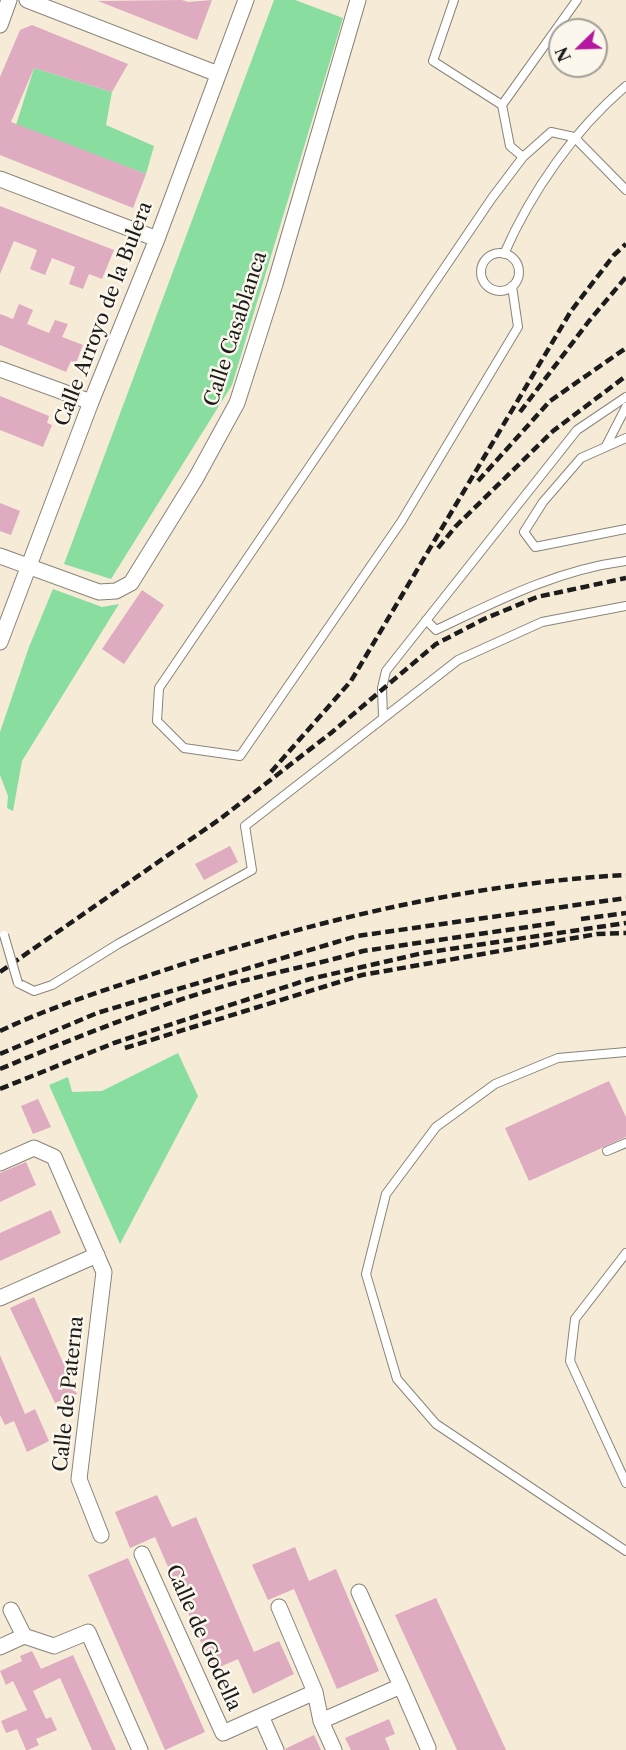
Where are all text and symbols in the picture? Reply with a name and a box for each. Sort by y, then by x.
north arrow [548,18,608,78]
text: N [551,44,575,65]
street label: Calle Arroyo de la Bulera [50,198,158,430]
street label: Calle Casablanca [200,248,272,410]
street label: Calle de Paterna [49,1315,89,1473]
street label: Calle de Godella [160,1561,246,1715]

